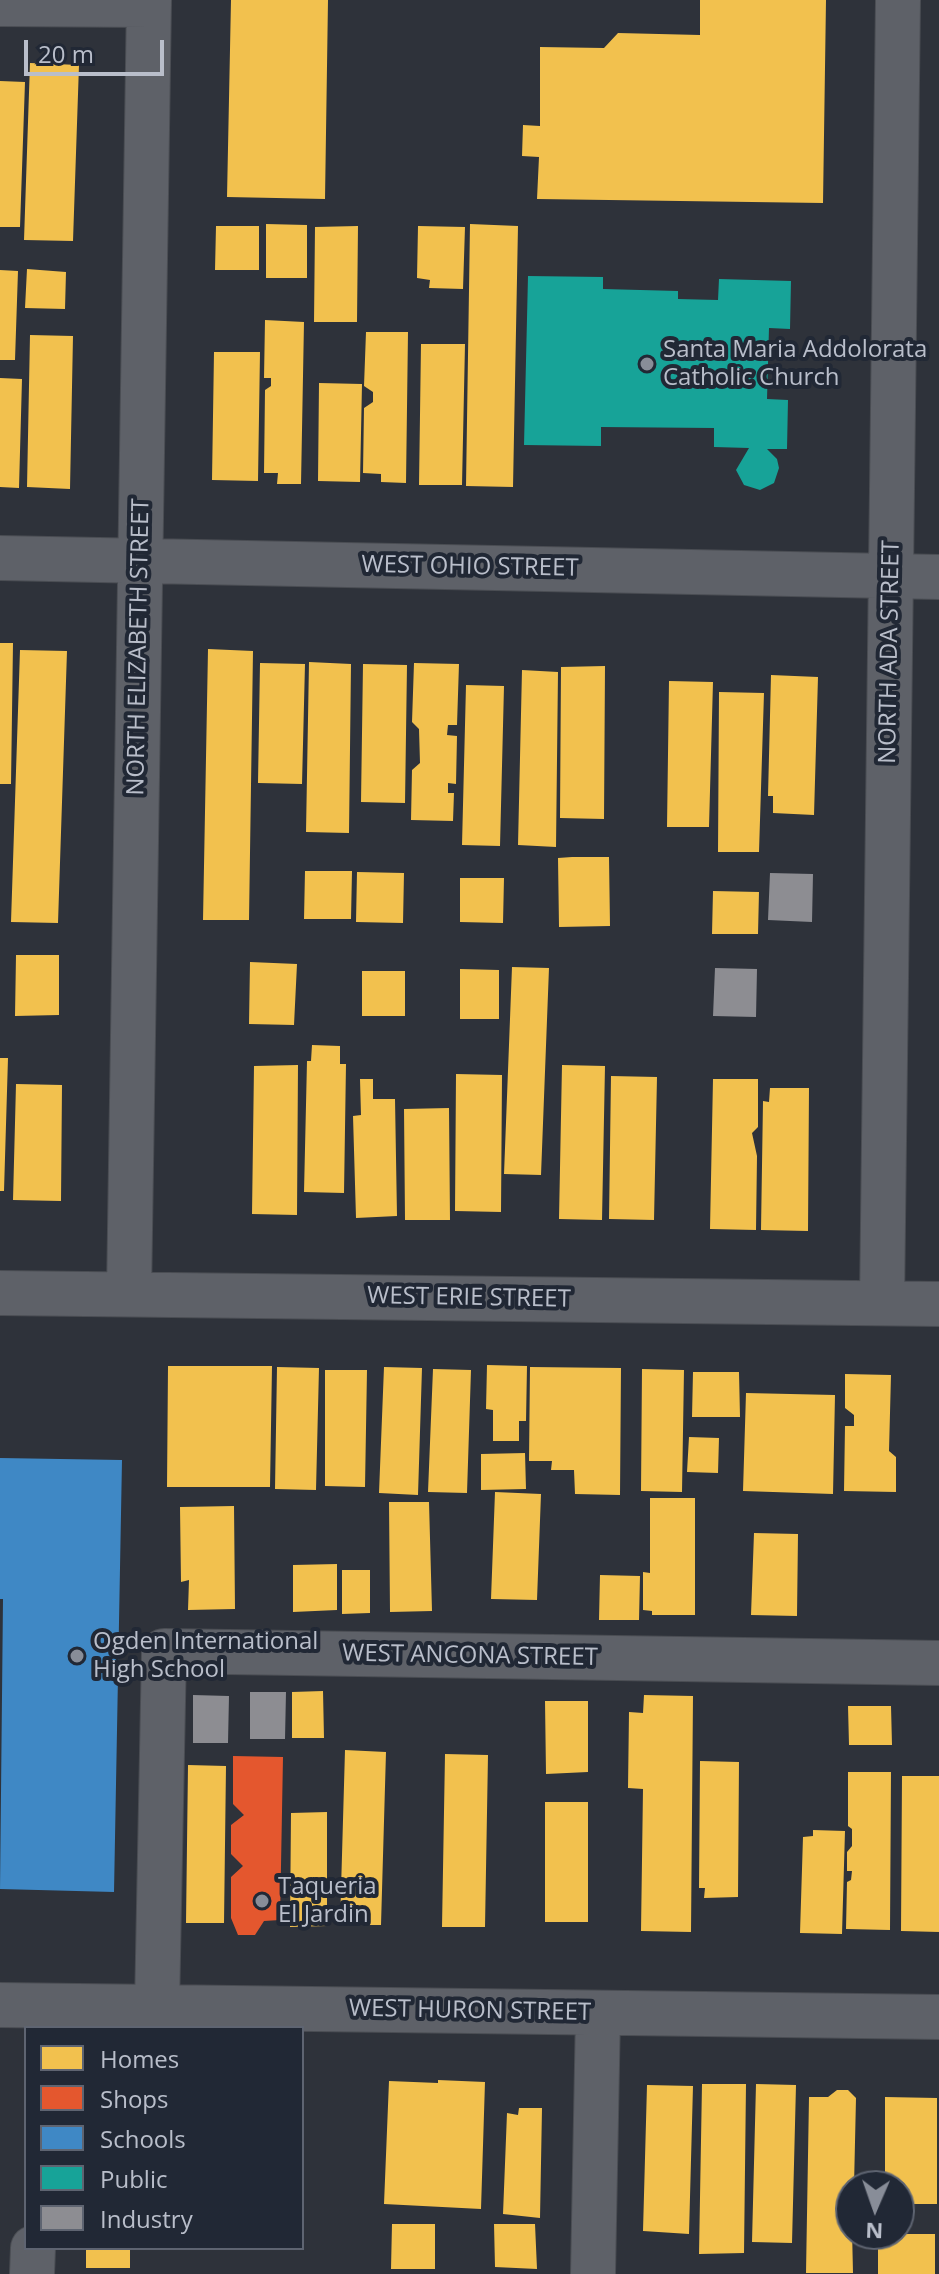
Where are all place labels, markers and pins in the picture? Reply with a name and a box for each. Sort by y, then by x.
place label: Santa Maria Addolorata Catholic Church [663,336,927,392]
marker: Santa Maria Addolorata Catholic Church [638,355,656,373]
place label: Ogden International High School [93,1628,318,1684]
marker: Ogden International High School [68,1647,86,1665]
place label: Taqueria El Jardin [278,1873,377,1929]
marker: Taqueria El Jardin [253,1892,271,1910]

